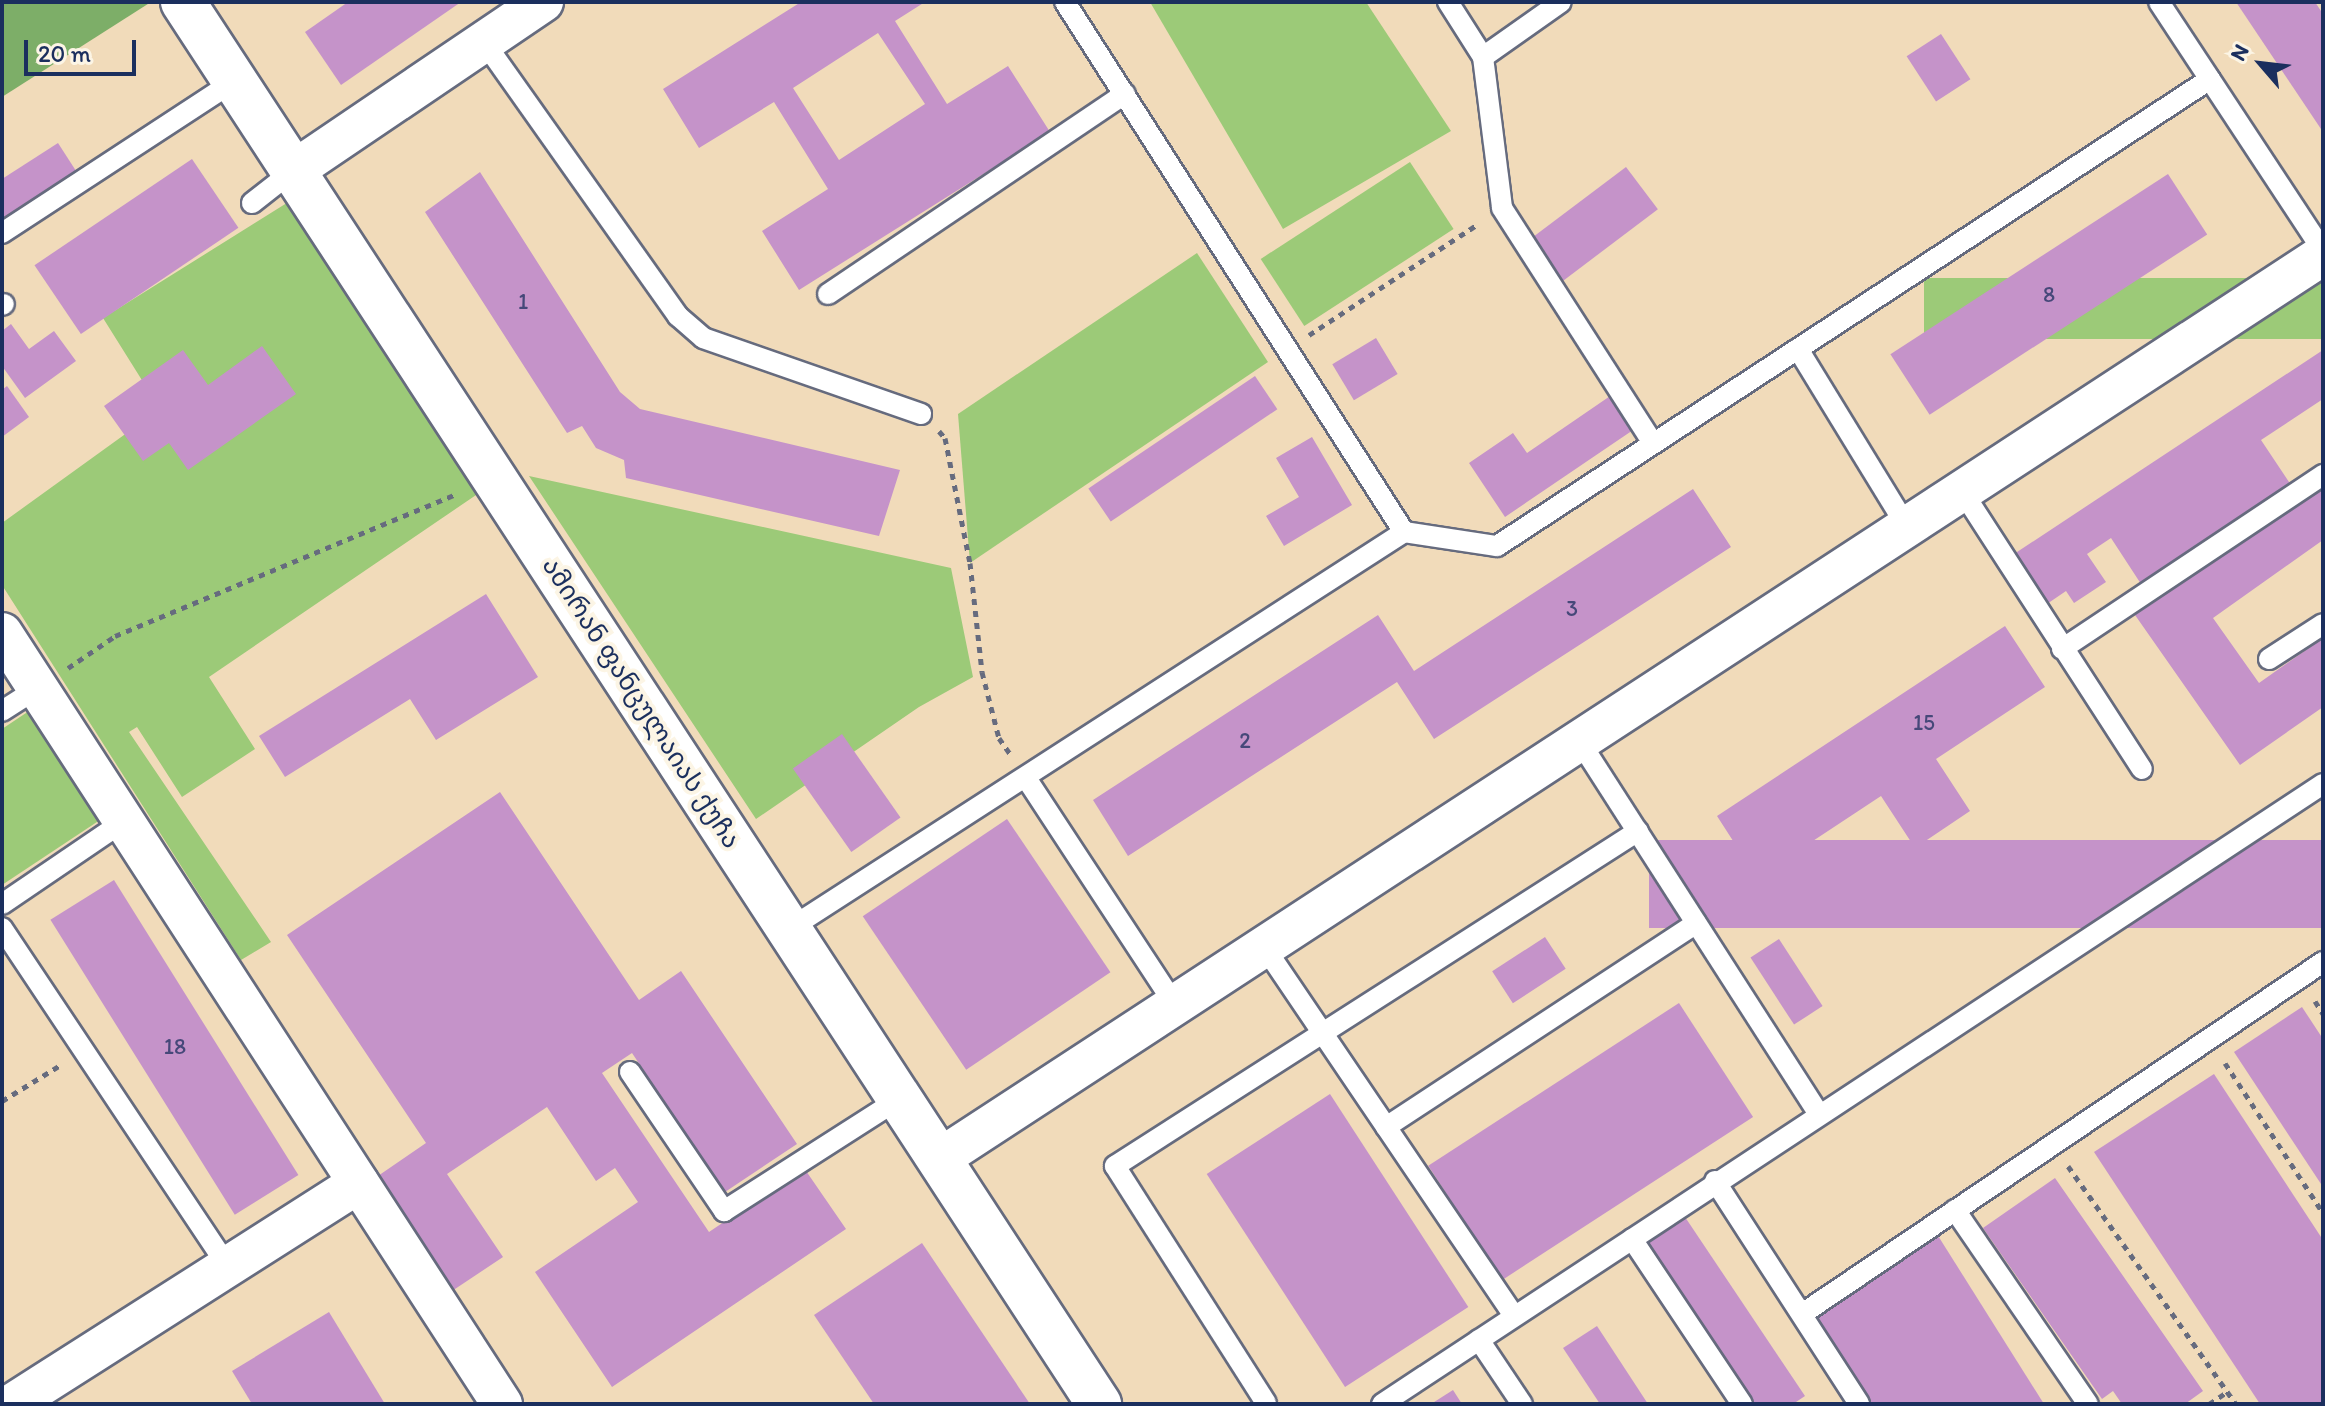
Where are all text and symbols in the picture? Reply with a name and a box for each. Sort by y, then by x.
scale bar [28,24,140,74]
north arrow [2221,24,2301,104]
text: 20 m [38,39,91,68]
text: N [2224,40,2255,65]
house number: 8 [2043,282,2055,308]
house number: 1 [518,289,528,315]
street label: ამირან ფანცულაიას ქუჩა [535,552,747,854]
house number: 3 [1566,596,1578,622]
house number: 15 [1913,710,1935,736]
house number: 2 [1239,728,1251,754]
house number: 18 [164,1034,186,1060]

